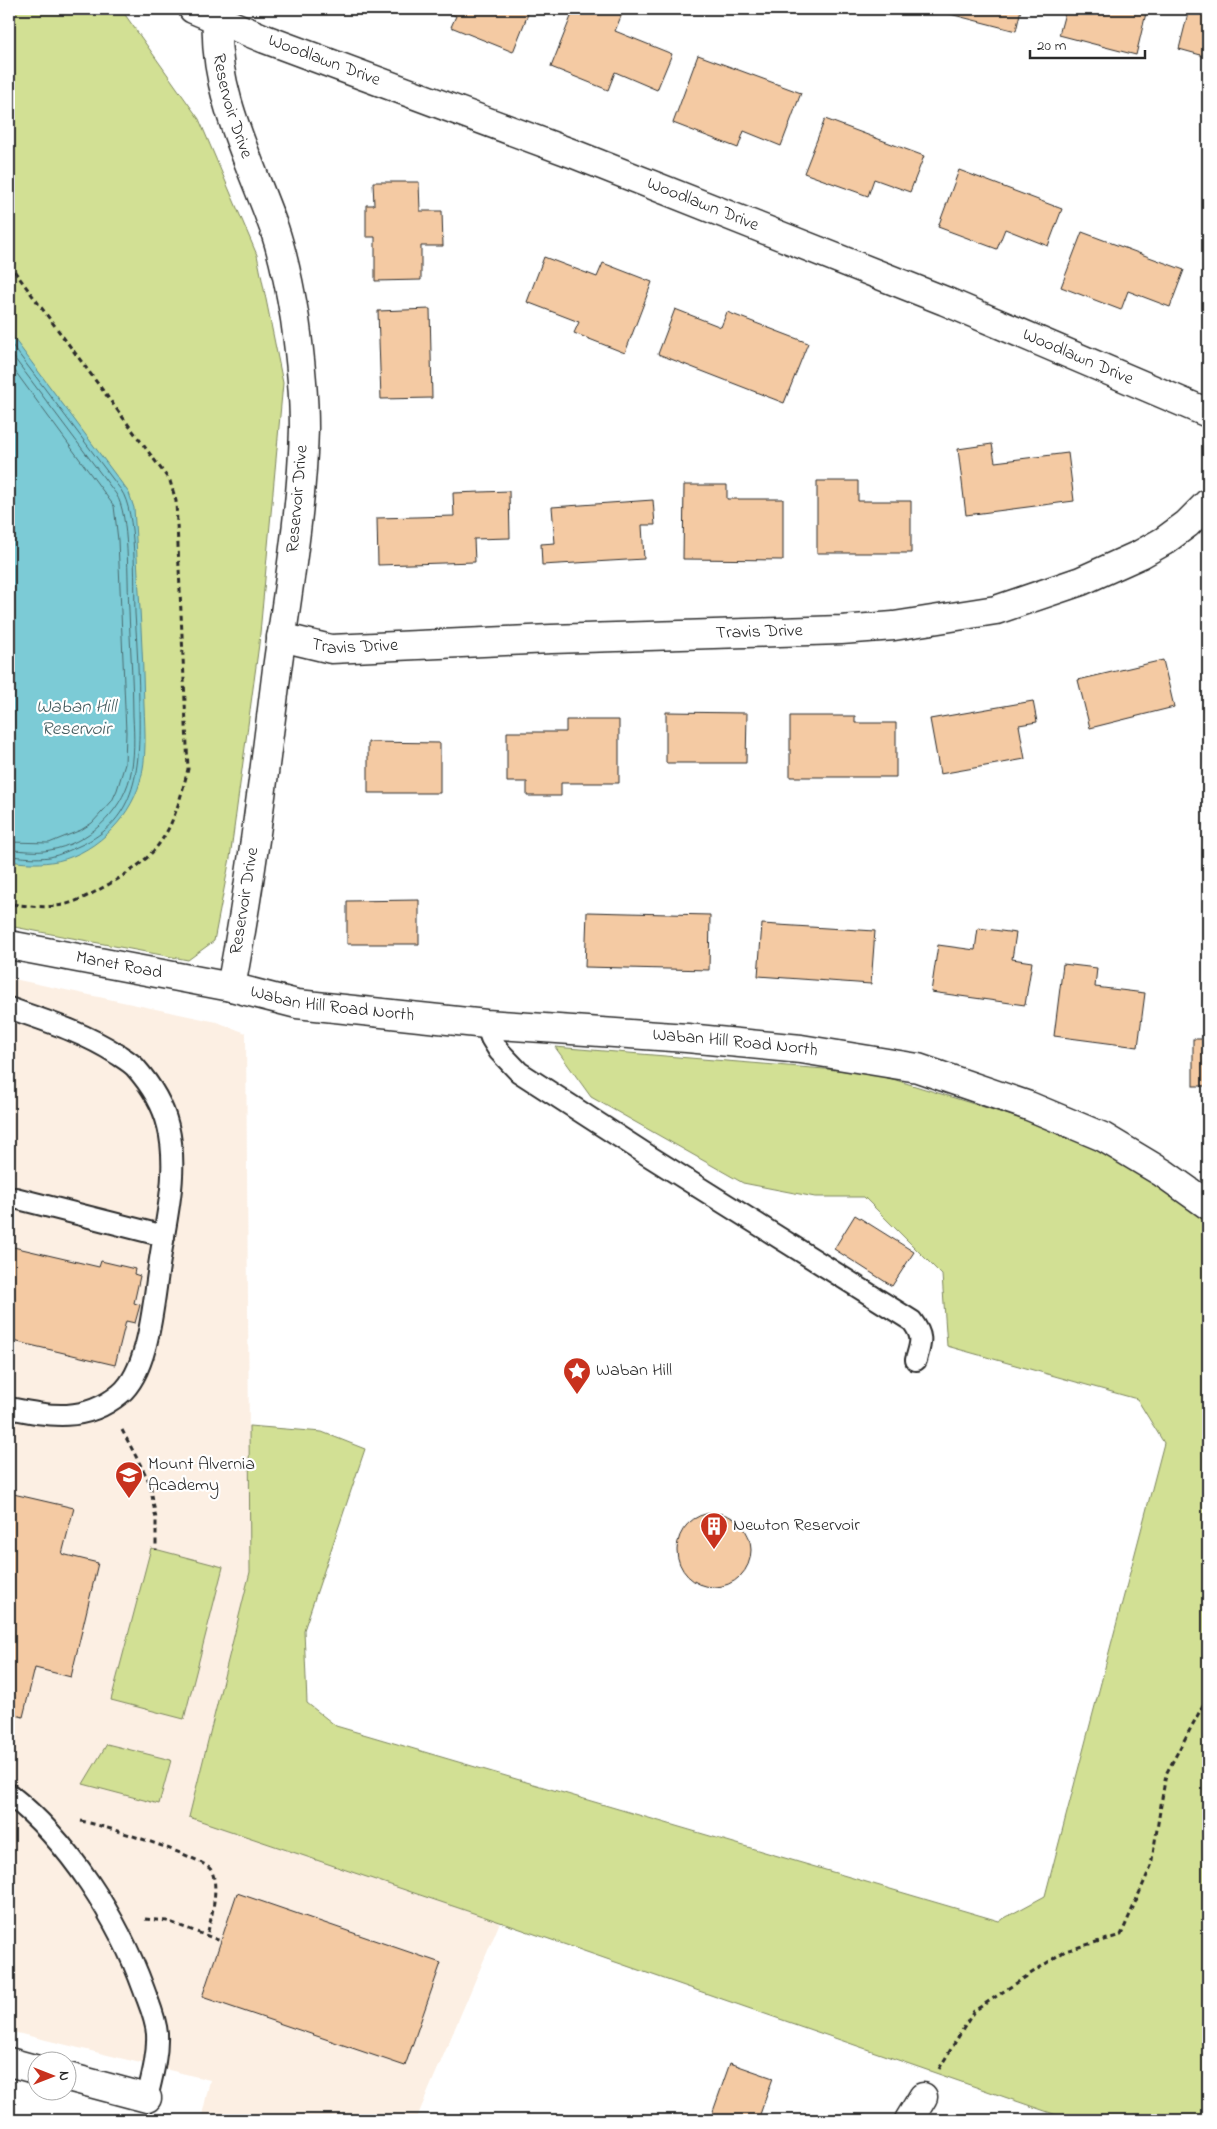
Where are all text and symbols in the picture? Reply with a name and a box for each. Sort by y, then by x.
street label: Woodlawn Drive [264,28,385,94]
scale bar [1030,28,1144,60]
text: 20 m [1037,35,1067,57]
street label: Reservoir Drive [205,52,259,163]
street label: Woodlawn Drive [643,171,763,239]
street label: Woodlawn Drive [1018,322,1138,393]
street label: Reservoir Drive [280,443,316,554]
street label: Travis Drive [715,618,804,647]
street label: Travis Drive [309,632,400,662]
water label: Waban Hill Reservoir [36,694,119,743]
street label: Reservoir Drive [224,845,266,956]
street label: Manet Road [74,945,164,987]
street label: Waban Hill Road North [247,979,416,1029]
street label: Waban Hill Road North [652,1023,820,1065]
place icon: Waban Hill [562,1356,592,1395]
place label: Waban Hill [596,1358,672,1384]
place label: Mount Alvernia Academy [148,1452,255,1499]
school or university icon: Mount Alvernia Academy [114,1460,144,1499]
building icon: Newton Reservoir [699,1511,729,1550]
place label: Newton Reservoir [733,1513,860,1539]
north arrow [28,2052,78,2102]
text: N [53,2071,74,2081]

